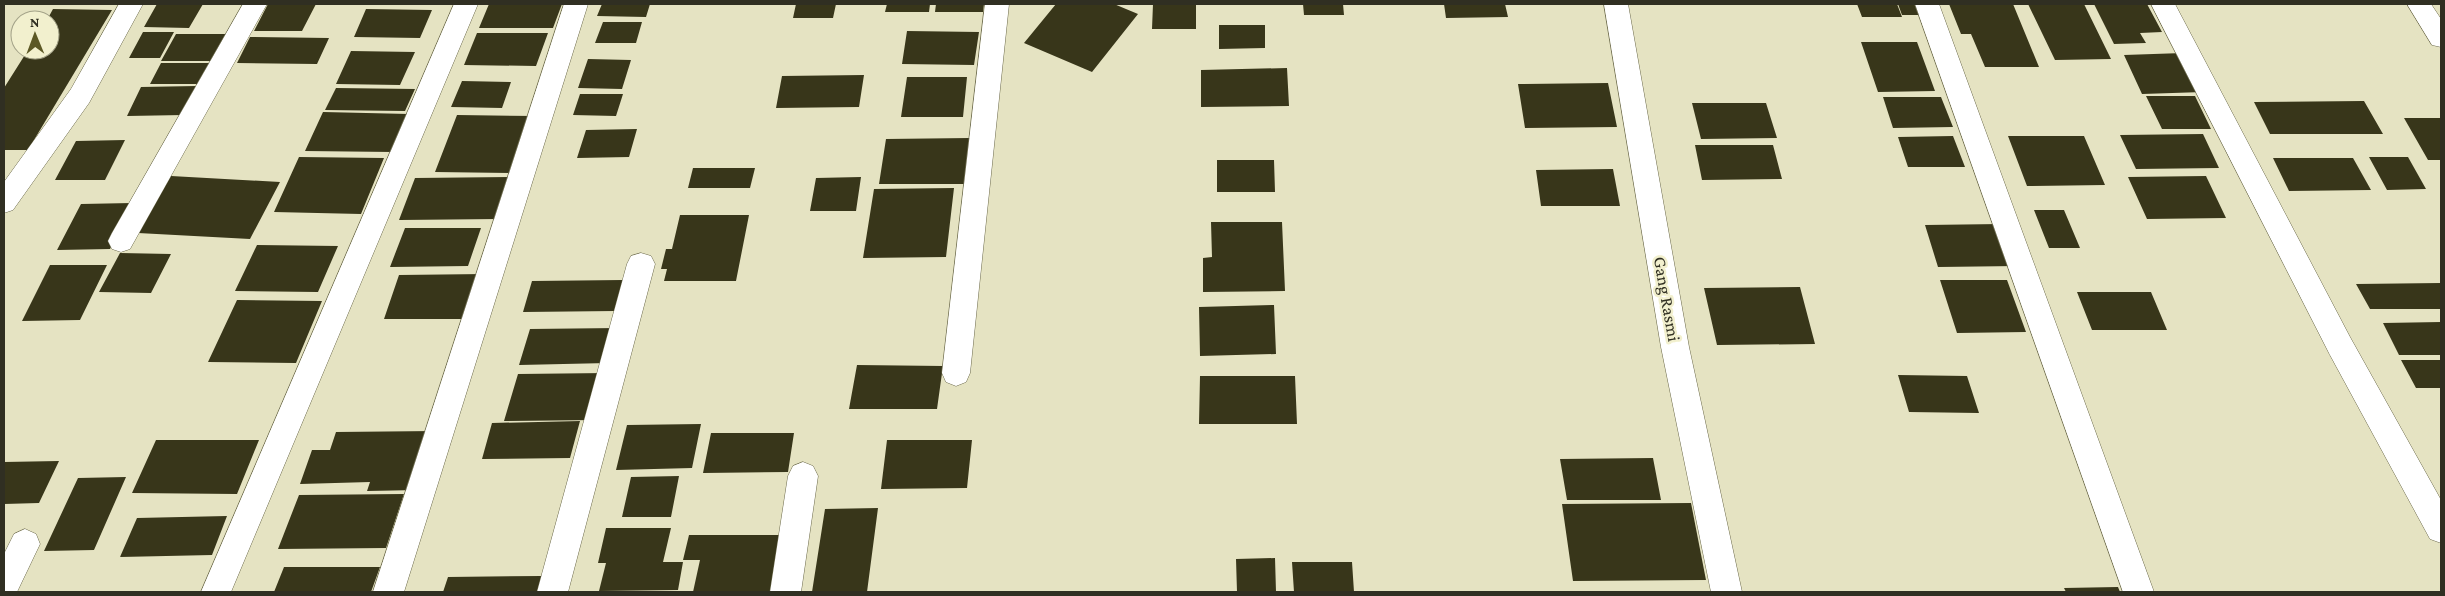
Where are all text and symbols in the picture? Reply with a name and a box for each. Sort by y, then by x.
north arrow [10,10,60,60]
text: N [30,14,40,30]
street label: Gang Rasmi [1650,255,1684,343]

